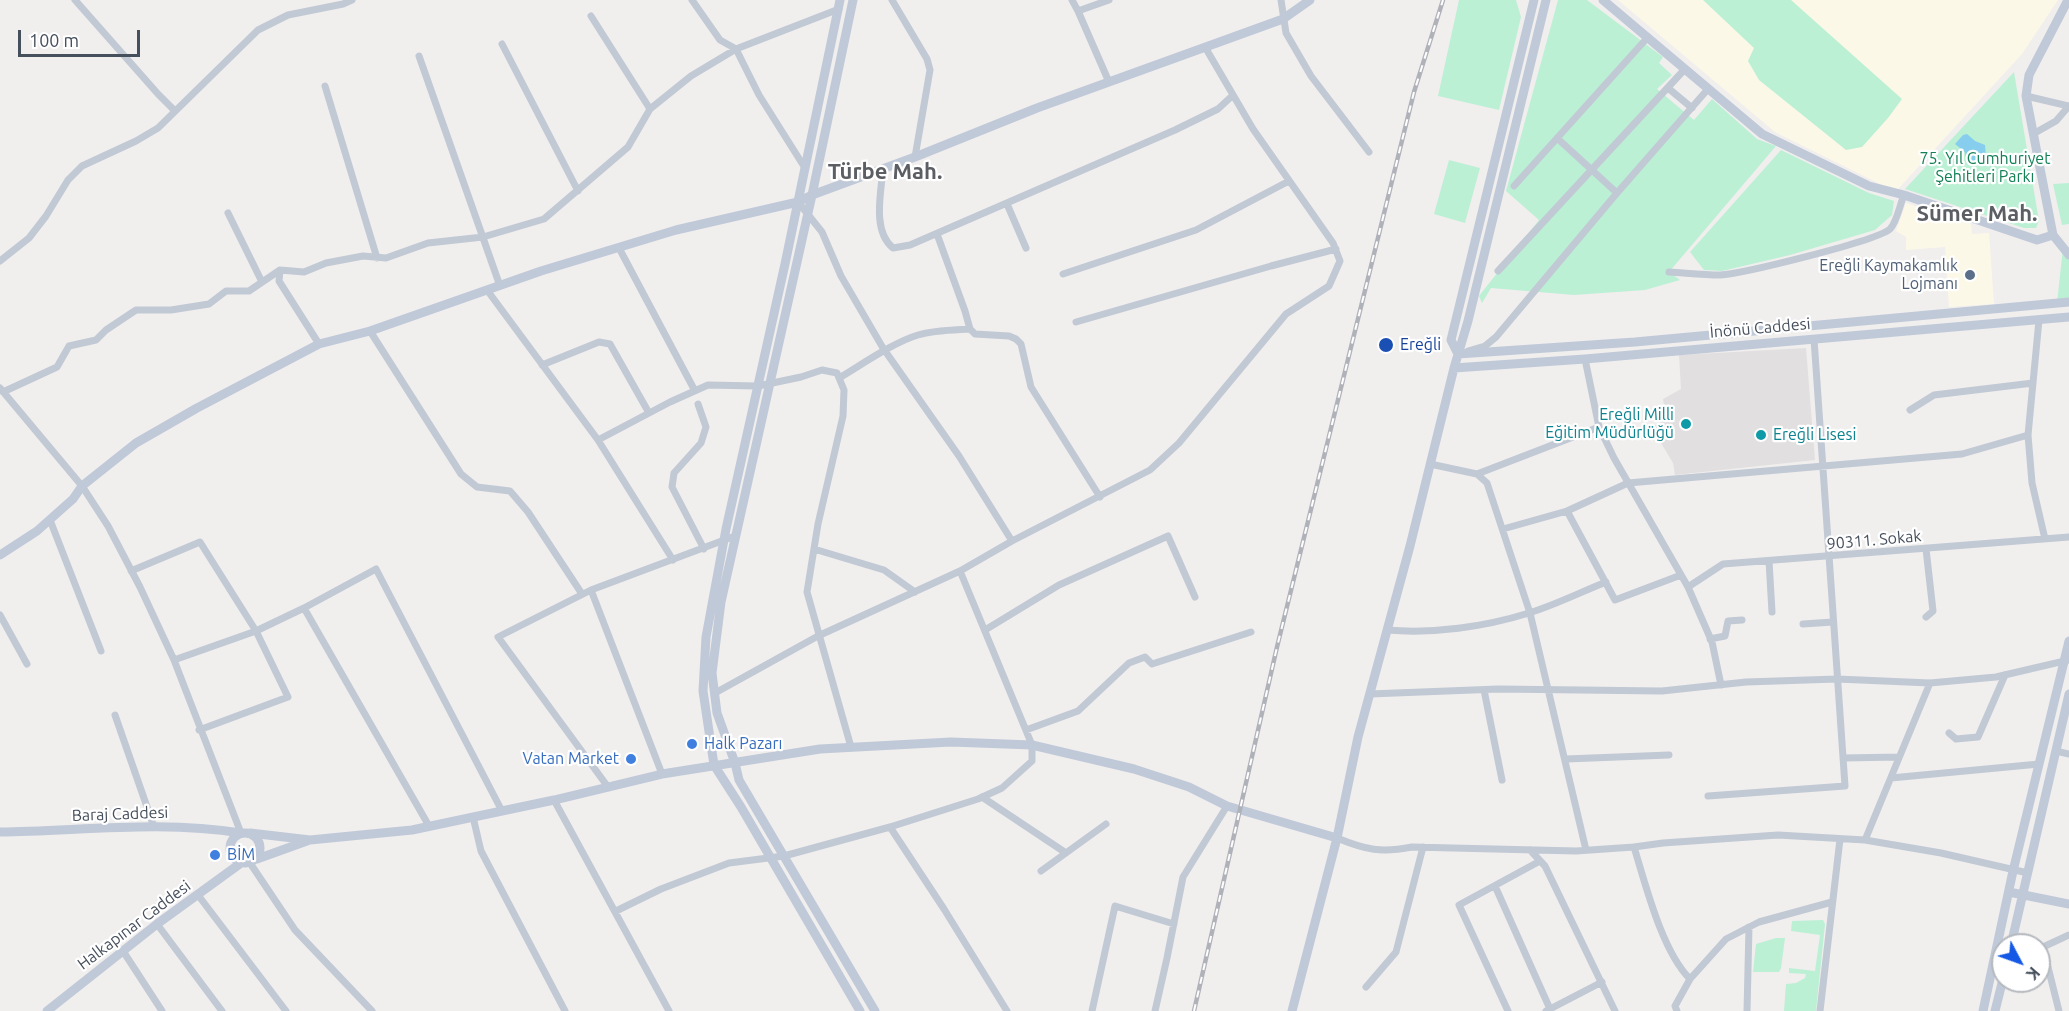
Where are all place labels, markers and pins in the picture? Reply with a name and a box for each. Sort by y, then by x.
place label: Ereğli Kaymakamlık Lojmanı [1819,256,1958,294]
marker: Ereğli Kaymakamlık Lojmanı [1963,268,1977,282]
place label: Ereğli [1400,335,1441,355]
marker: Ereğli [1377,336,1395,354]
place label: Ereğli Milli Eğitim Müdürlüğü [1545,405,1674,443]
marker: Ereğli Milli Eğitim Müdürlüğü [1679,417,1693,431]
place label: Ereğli Lisesi [1773,425,1856,445]
marker: Ereğli Lisesi [1754,428,1768,442]
place label: Halk Pazarı [704,734,782,754]
marker: Halk Pazarı [685,737,699,751]
place label: Vatan Market [522,749,619,769]
marker: Vatan Market [624,752,638,766]
place label: BİM [227,845,255,865]
marker: BİM [208,848,222,862]

